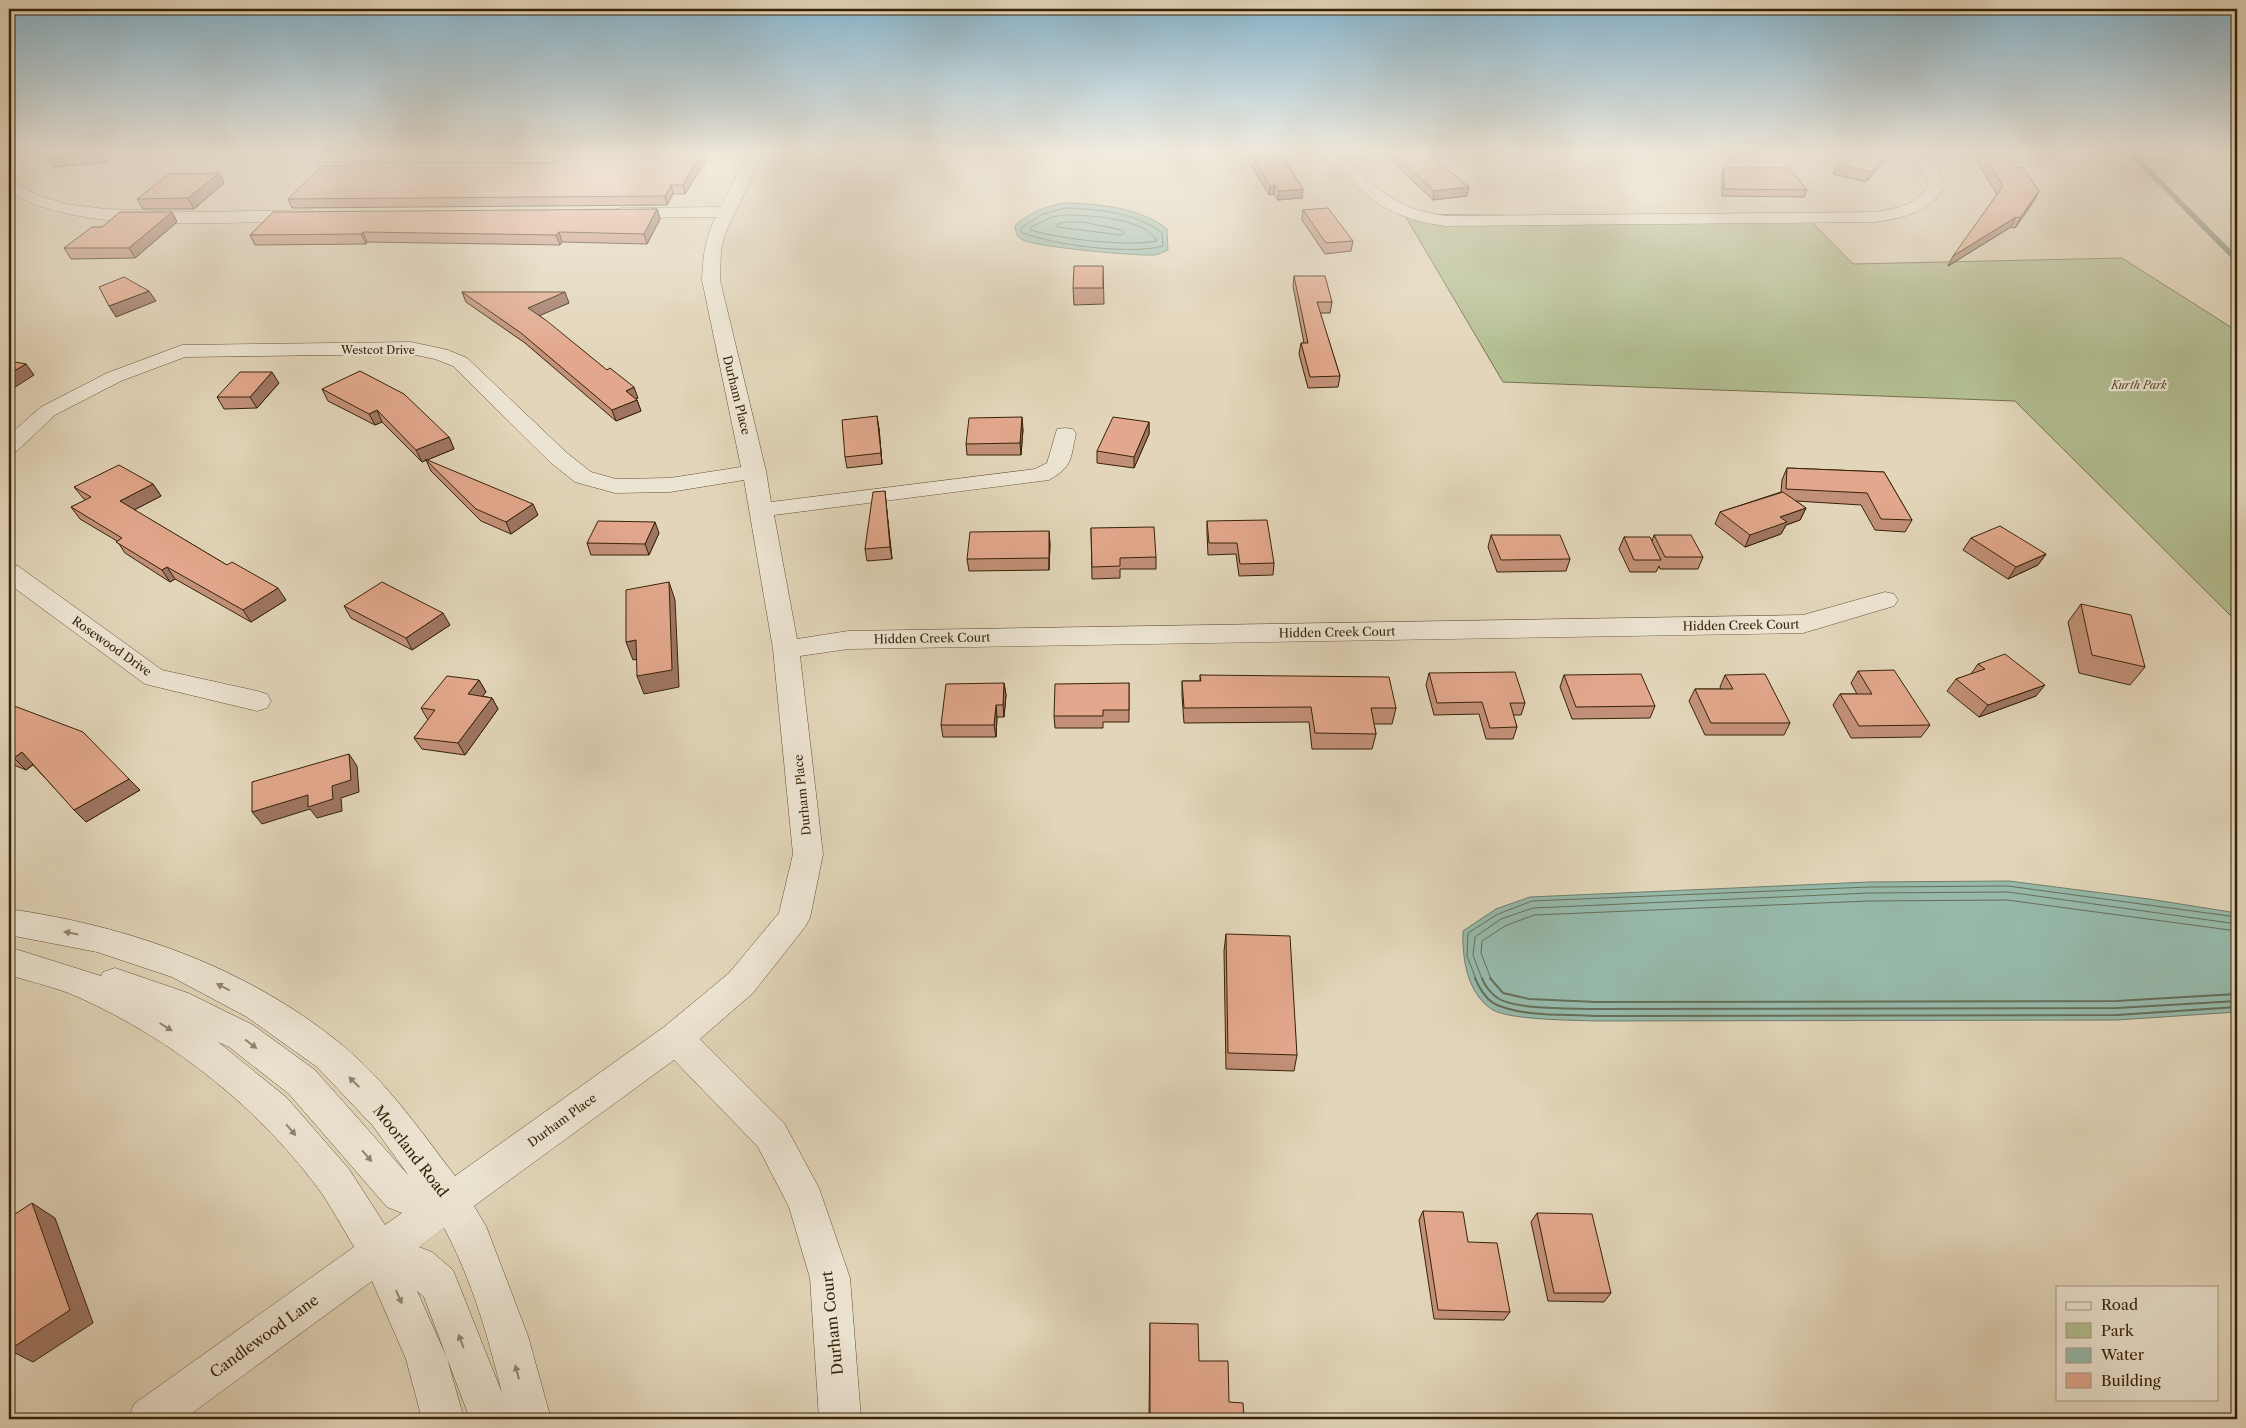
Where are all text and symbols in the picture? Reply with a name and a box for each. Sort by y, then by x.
street label: Westcot Drive [340,343,415,357]
street label: Durham Place [720,354,754,436]
park label: Kurth Park [2110,378,2167,392]
street label: Rosewood Drive [69,613,155,679]
street label: Hidden Creek Court [1683,616,1800,634]
street label: Hidden Creek Court [1279,623,1396,641]
street label: Hidden Creek Court [874,629,991,647]
street label: Durham Place [790,754,814,836]
one-way arrow [64,929,79,937]
one-way arrow [216,983,231,991]
one-way arrow [159,1023,172,1032]
one-way arrow [244,1039,258,1049]
one-way arrow [349,1076,361,1088]
street label: Durham Place [525,1090,599,1150]
street label: Moorland Road [369,1101,453,1201]
one-way arrow [285,1123,297,1135]
one-way arrow [361,1150,373,1162]
street label: Durham Court [817,1269,847,1376]
legend [2056,1286,2218,1400]
street label: Candlewood Lane [206,1290,322,1382]
one-way arrow [396,1290,404,1304]
text: Road [2101,1295,2138,1314]
text: Park [2101,1321,2135,1340]
one-way arrow [456,1334,464,1348]
text: Water [2100,1345,2145,1364]
one-way arrow [513,1365,521,1380]
text: Building [2101,1371,2161,1390]

